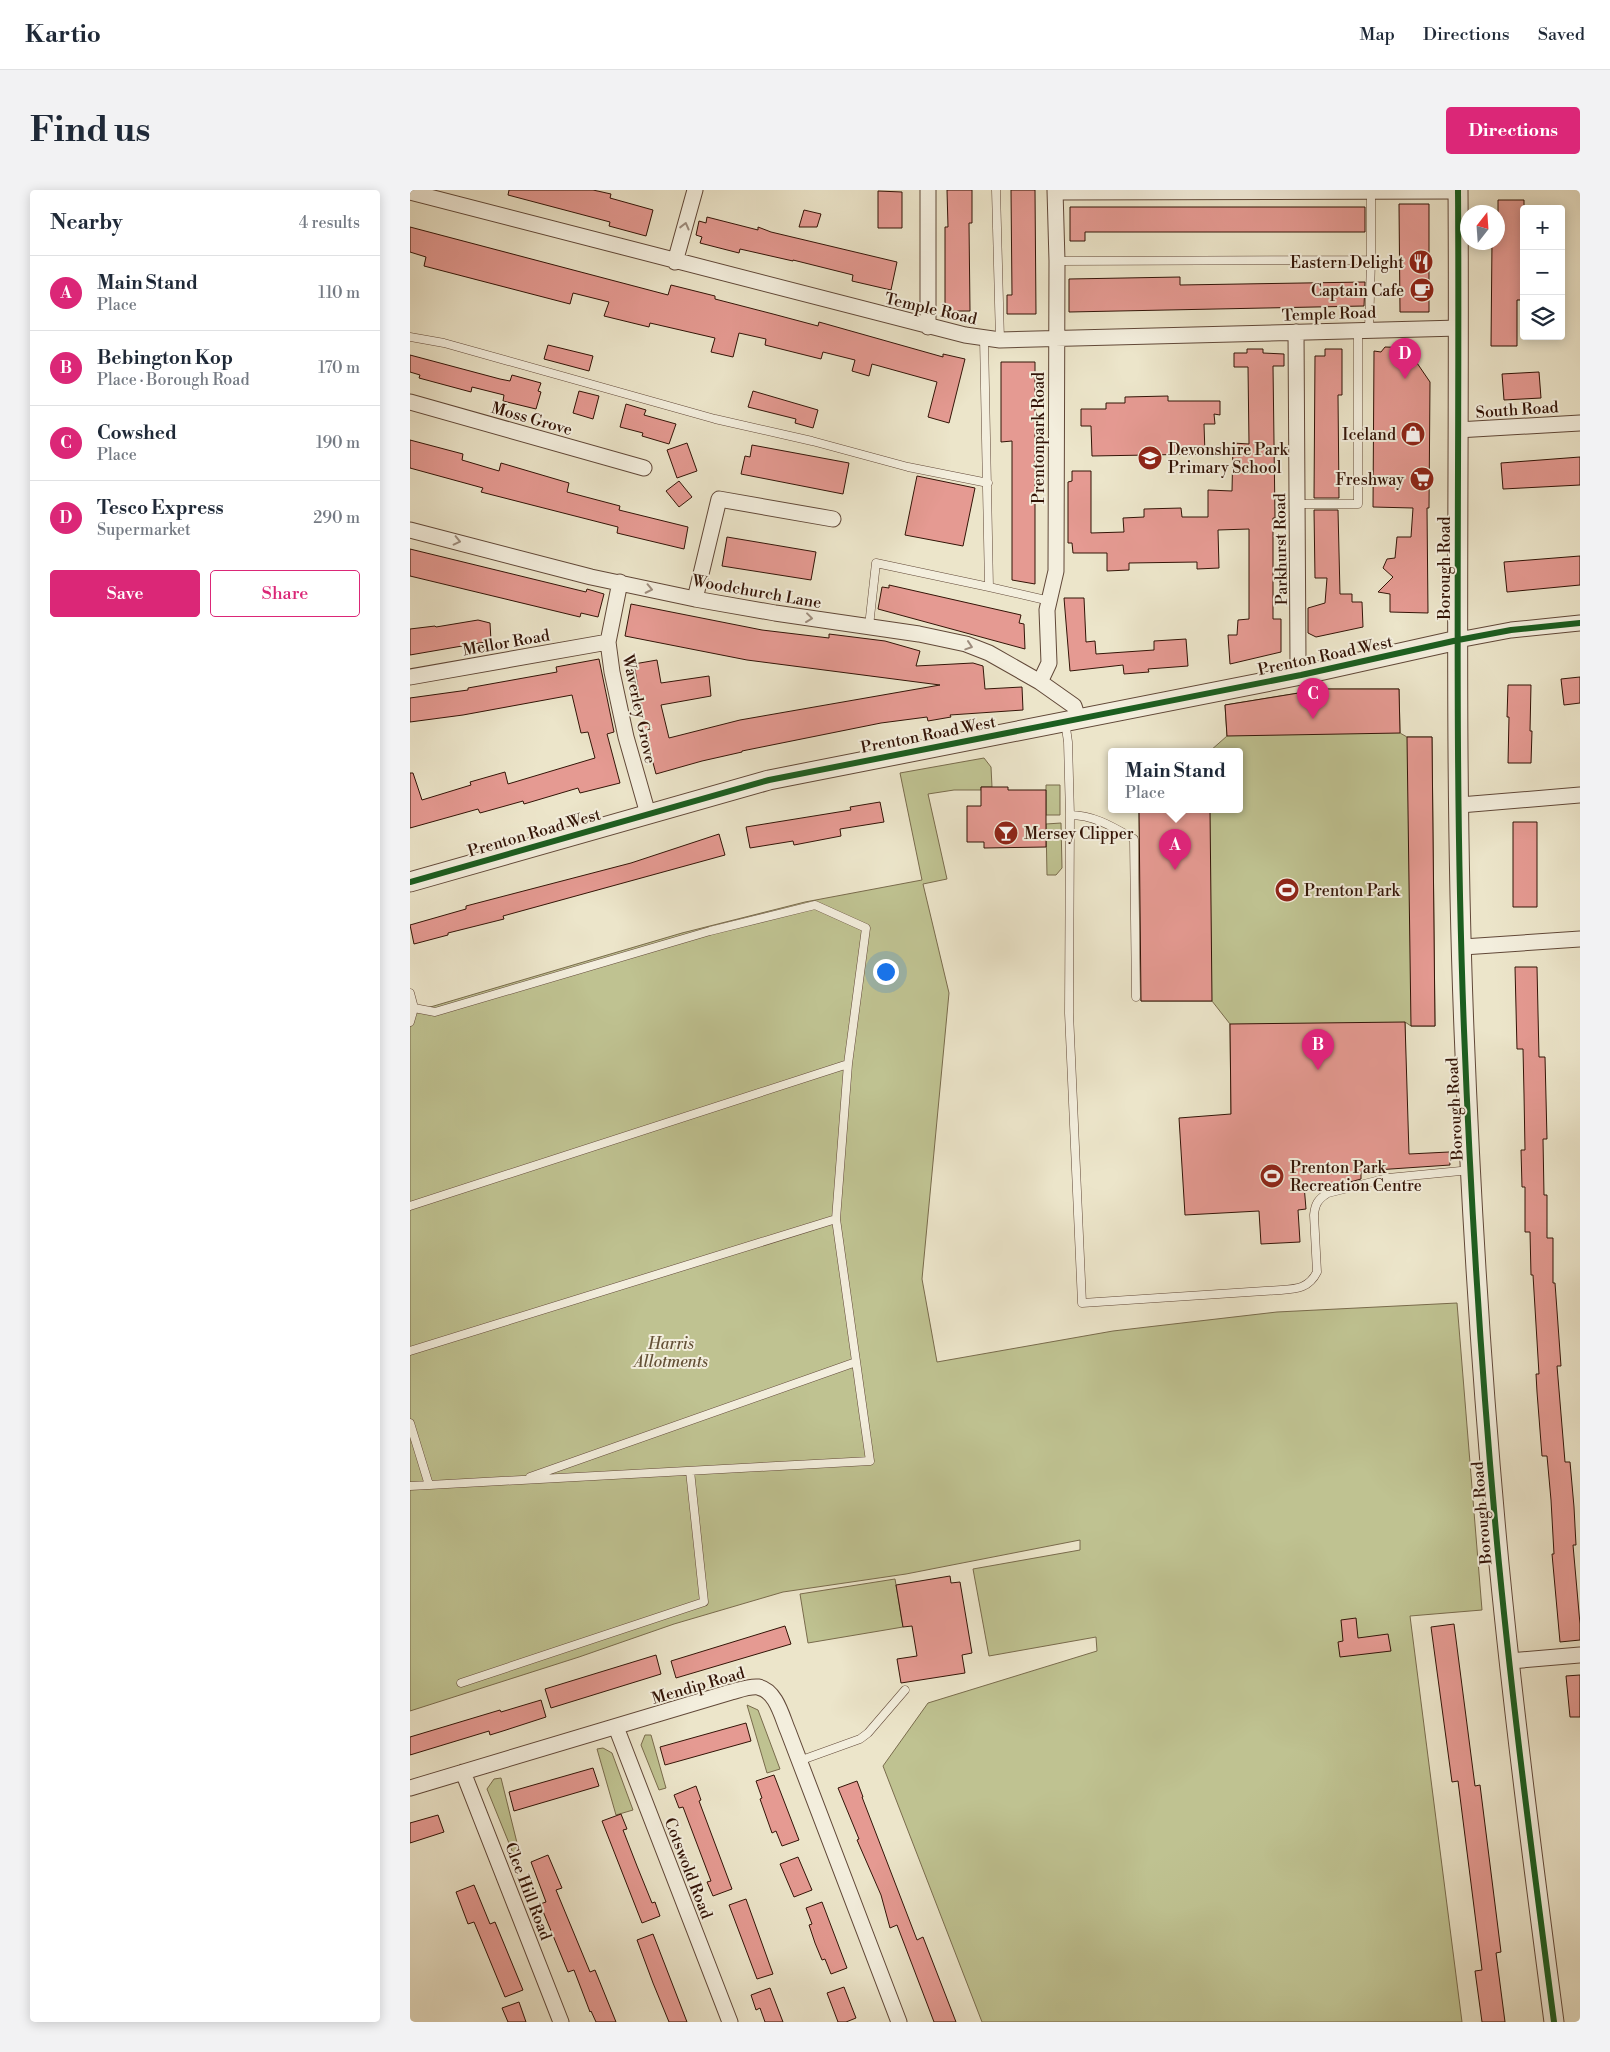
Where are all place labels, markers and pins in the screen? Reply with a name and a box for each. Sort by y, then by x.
restaurant icon: Eastern Delight [1408,249,1434,275]
place label: Eastern Delight [1290,253,1404,273]
cafe icon: Captain Cafe [1409,277,1435,303]
place label: Captain Cafe [1311,281,1404,301]
pin: D [1389,338,1421,379]
shop icon: Iceland [1400,421,1426,447]
place label: Iceland [1342,425,1396,445]
place label: Devonshire Park Primary School [1168,440,1289,478]
school or university icon: Devonshire Park Primary School [1137,445,1163,471]
supermarket icon: Freshway [1409,466,1435,492]
place label: Freshway [1335,470,1404,490]
pin: C [1297,678,1329,719]
bar icon: Mersey Clipper [993,820,1019,846]
place label: Mersey Clipper [1024,824,1134,844]
pin: A [1159,829,1191,870]
sports icon: Prenton Park [1274,877,1300,903]
place label: Prenton Park [1304,881,1402,901]
pin: B [1302,1029,1334,1070]
place label: Prenton Park Recreation Centre [1290,1158,1422,1196]
sports icon: Prenton Park Recreation Centre [1259,1163,1285,1189]

